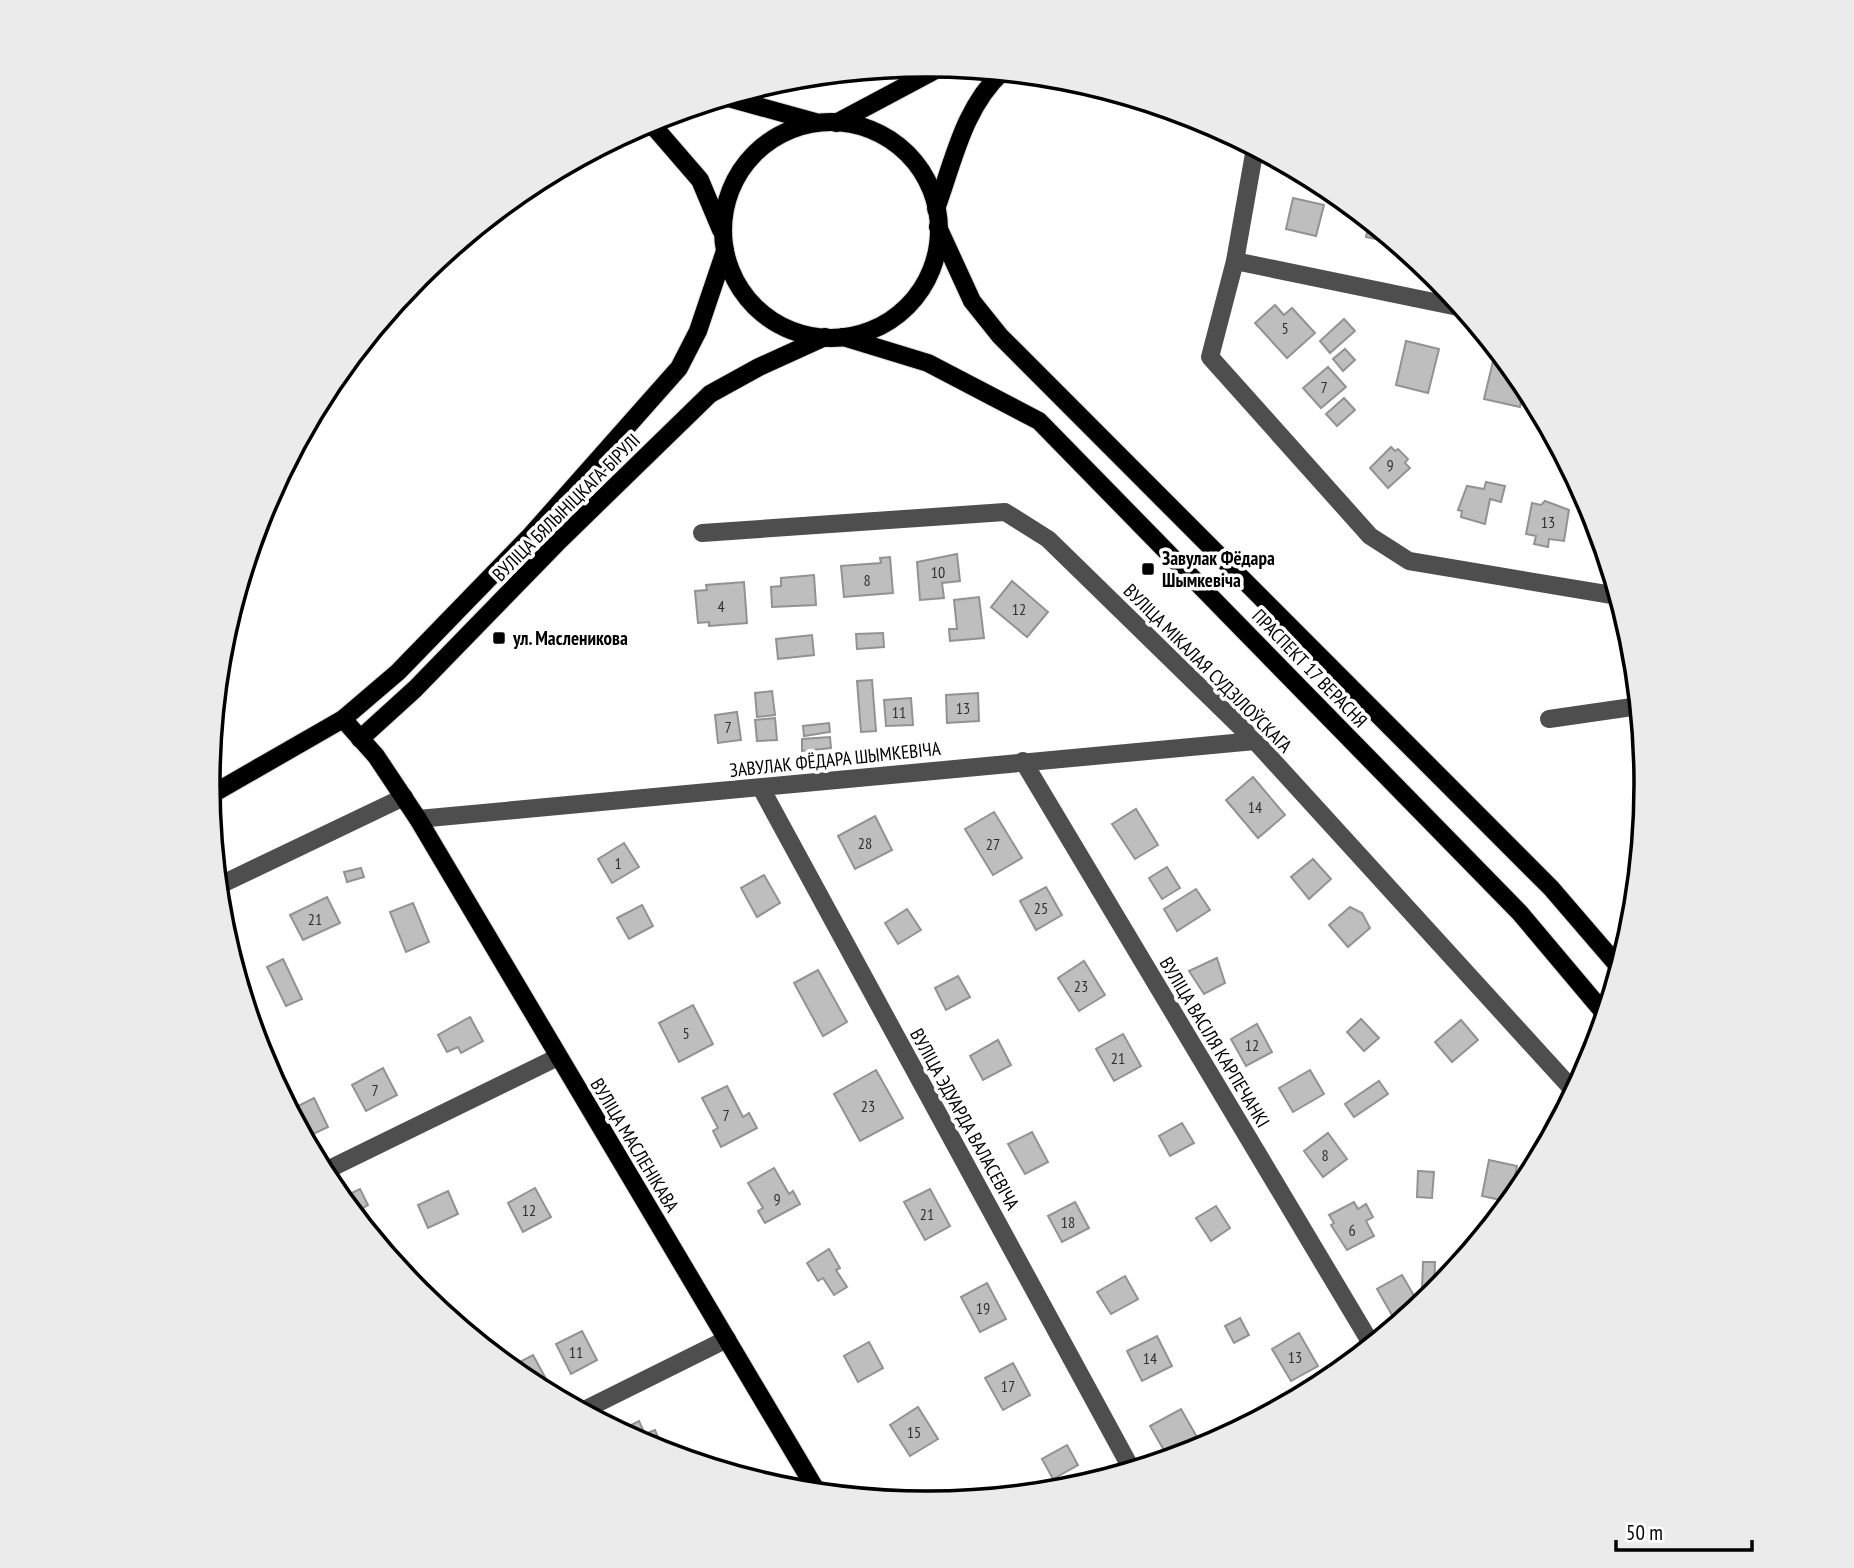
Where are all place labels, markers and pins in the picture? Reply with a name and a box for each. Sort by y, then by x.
place label: Завулак Фёдара Шымкевіча [1162,546,1275,592]
marker: Завулак Фёдара Шымкевіча [1140,561,1156,577]
place label: ул. Масленикова [512,626,628,650]
marker: ул. Масленикова [491,630,507,646]

